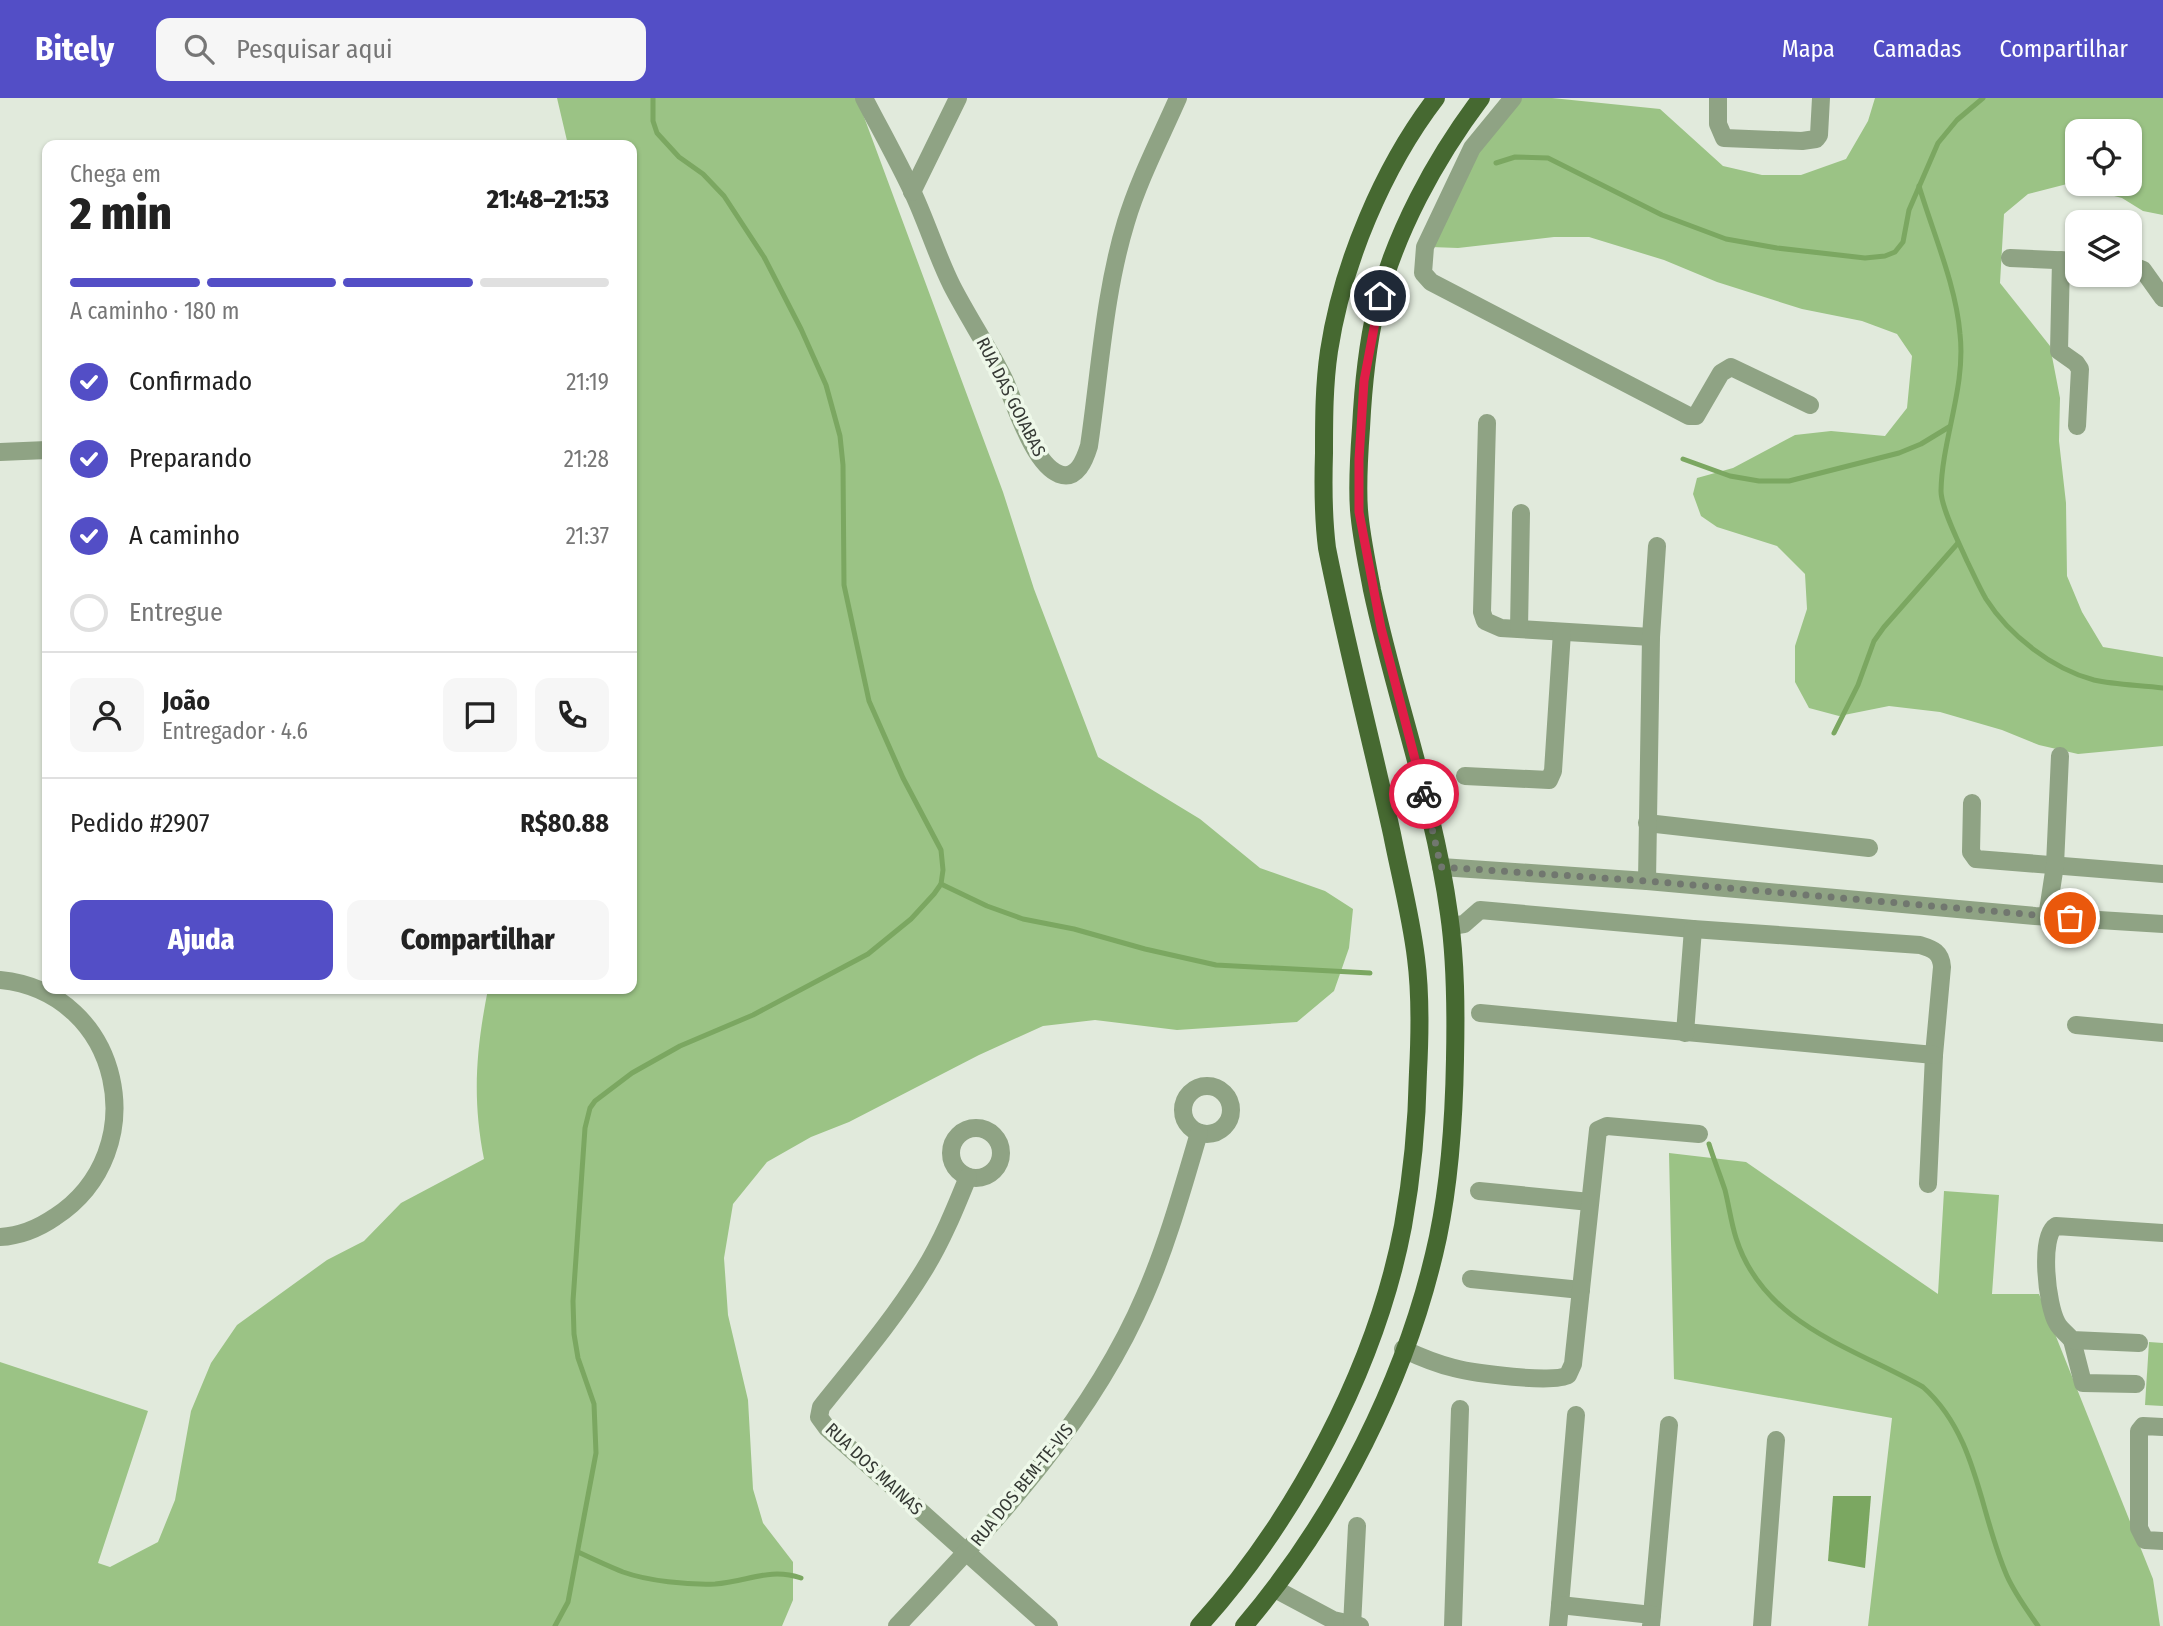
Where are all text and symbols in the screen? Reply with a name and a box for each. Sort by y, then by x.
search box [156,18,646,81]
text: Bitely [35,29,114,69]
icon: search [180,30,218,68]
text: Pesquisar aqui [236,34,393,65]
text: Mapa [1782,35,1835,63]
text: Camadas [1873,35,1962,63]
text: Compartilhar [2000,35,2128,63]
map controls [2065,119,2142,287]
button: locate [2065,119,2142,196]
text: Chega em [70,160,161,188]
text: 21:48–21:53 [487,184,609,215]
text: 2 min [70,186,172,241]
button: layers [2065,210,2142,287]
pin [1350,266,1410,326]
icon: home [1361,277,1399,315]
text: A caminho · 180 m [70,297,239,325]
street label: RUA DAS GOIABAS [972,334,1050,460]
icon: check [70,363,108,401]
text: Confirmado [129,366,252,397]
text: 21:19 [566,368,609,396]
icon: check [70,440,108,478]
text: Preparando [129,443,252,474]
text: 21:28 [564,445,609,473]
icon: check [70,517,108,555]
text: A caminho [129,520,240,551]
text: 21:37 [566,522,609,550]
text: Entregue [129,597,223,628]
button: person [70,678,144,752]
button: chat [443,678,517,752]
button: phone [535,678,609,752]
text: João [162,686,210,717]
text: Entregador · 4.6 [162,717,308,745]
courier [1389,759,1459,829]
icon: bike [1405,775,1443,813]
text: Pedido #2907 [70,808,209,839]
text: R$80.88 [520,808,609,839]
pin [2040,888,2100,948]
icon: bag [2051,899,2089,937]
button: Ajuda [70,900,333,980]
button: Compartilhar [347,900,609,980]
street label: RUA DOS MAINAS [821,1418,927,1520]
street label: RUA DOS BEM-TE-VIS [966,1419,1078,1551]

